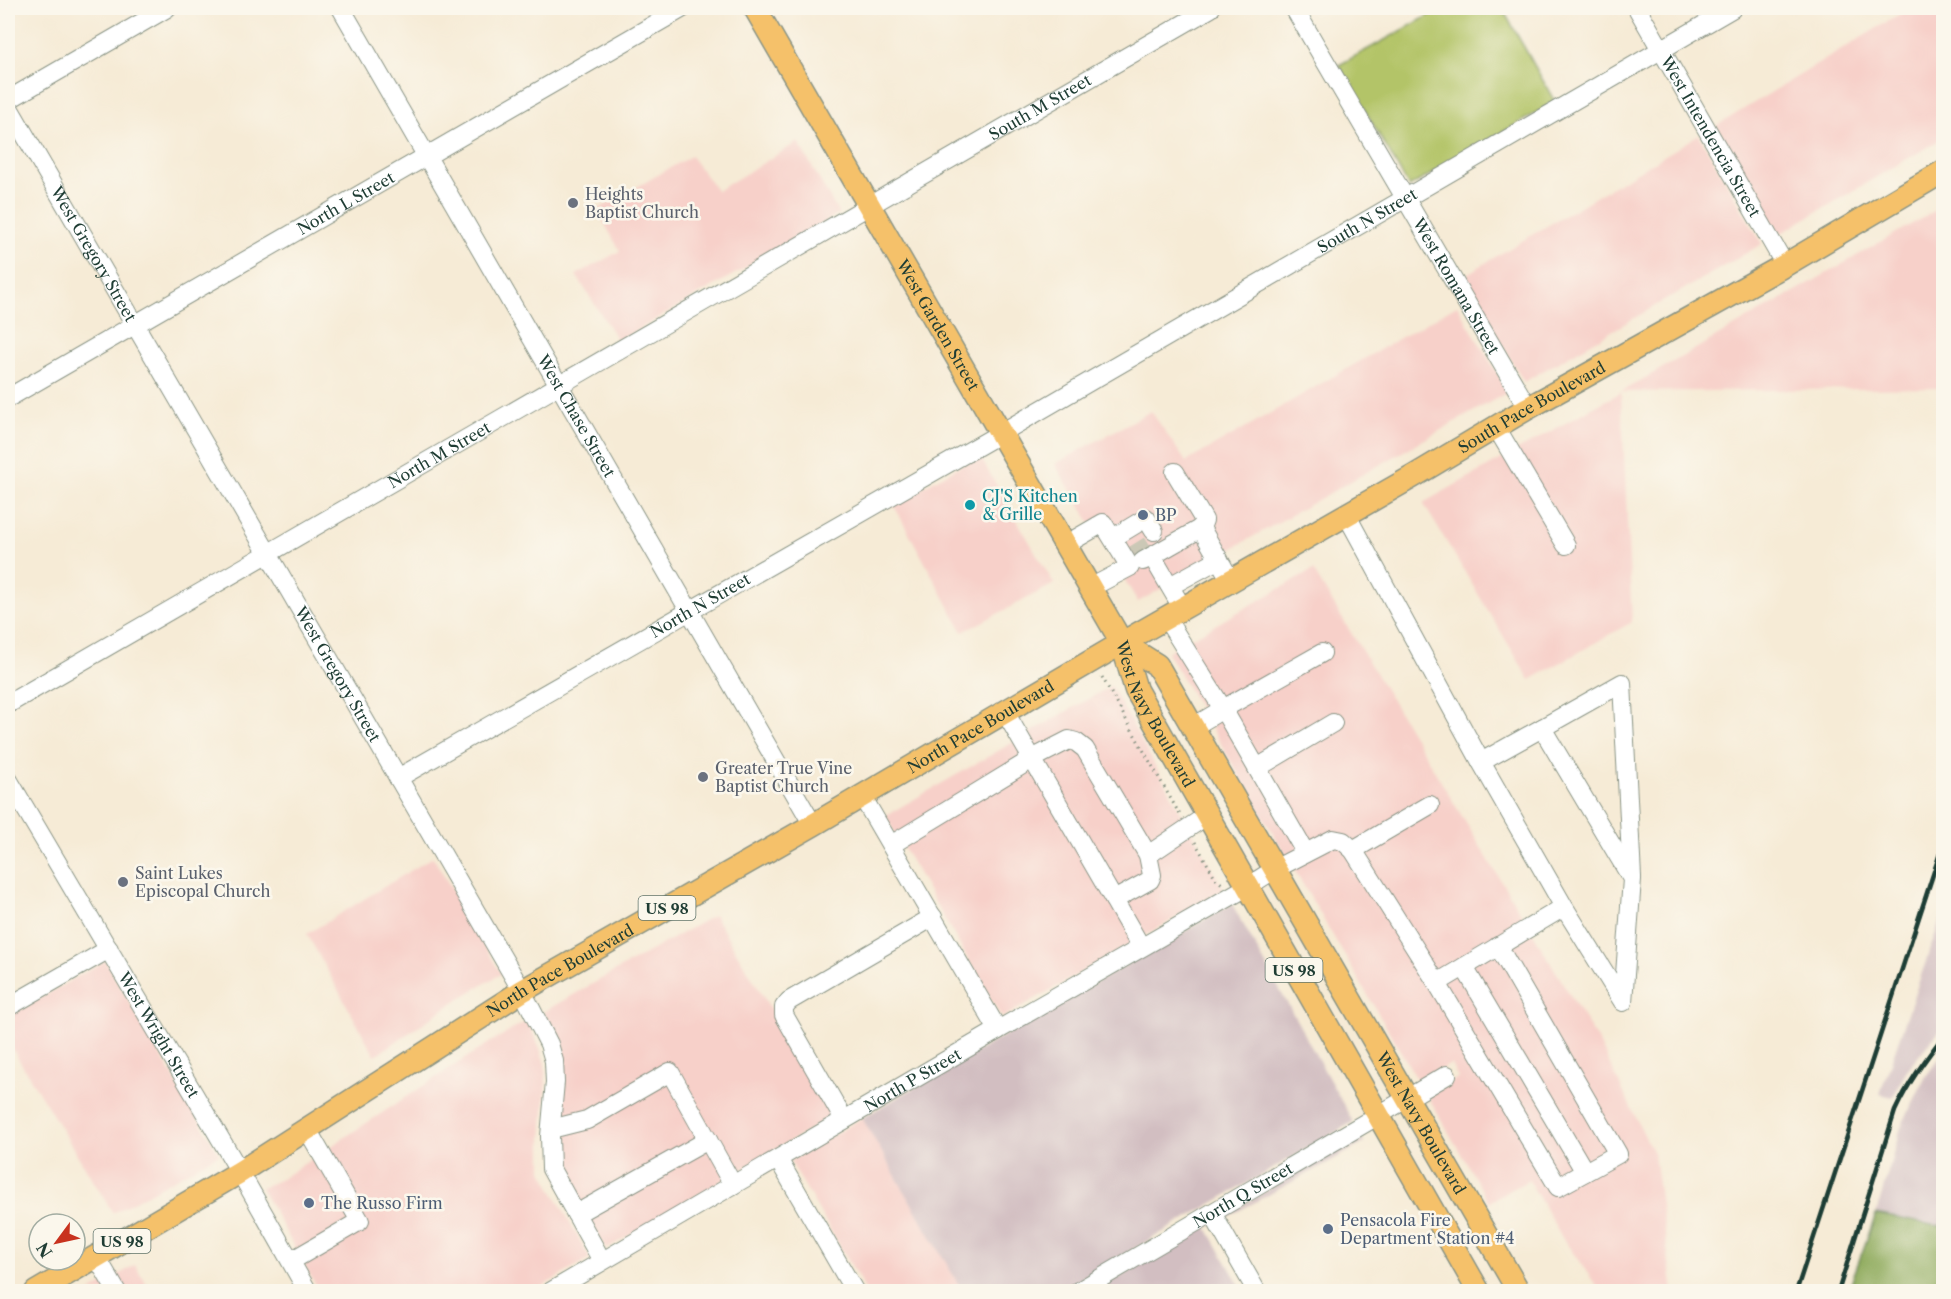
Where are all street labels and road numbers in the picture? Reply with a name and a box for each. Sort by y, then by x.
street label: West Intendencia Street [1656,51,1765,221]
street label: South M Street [985,69,1095,145]
street label: North L Street [293,167,398,239]
street label: West Gregory Street [46,182,141,325]
street label: South N Street [1314,184,1421,257]
street label: West Romana Street [1408,213,1504,358]
street label: West Garden Street [892,255,984,394]
street label: West Chase Street [533,350,620,481]
street label: South Pace Boulevard [1454,357,1609,458]
street label: North M Street [384,417,494,492]
street label: North N Street [646,568,754,642]
street label: West Gregory Street [290,602,385,746]
street label: West Navy Boulevard [1112,637,1199,791]
street label: North Pace Boulevard [903,675,1058,777]
road number: US 98 [638,896,696,920]
street label: North Pace Boulevard [483,919,637,1021]
road number: US 98 [1266,958,1322,982]
street label: West Wright Street [114,967,204,1102]
street label: North P Street [860,1044,965,1116]
street label: West Navy Boulevard [1372,1047,1470,1198]
street label: North Q Street [1189,1158,1296,1232]
road number: US 98 [94,1229,150,1253]

